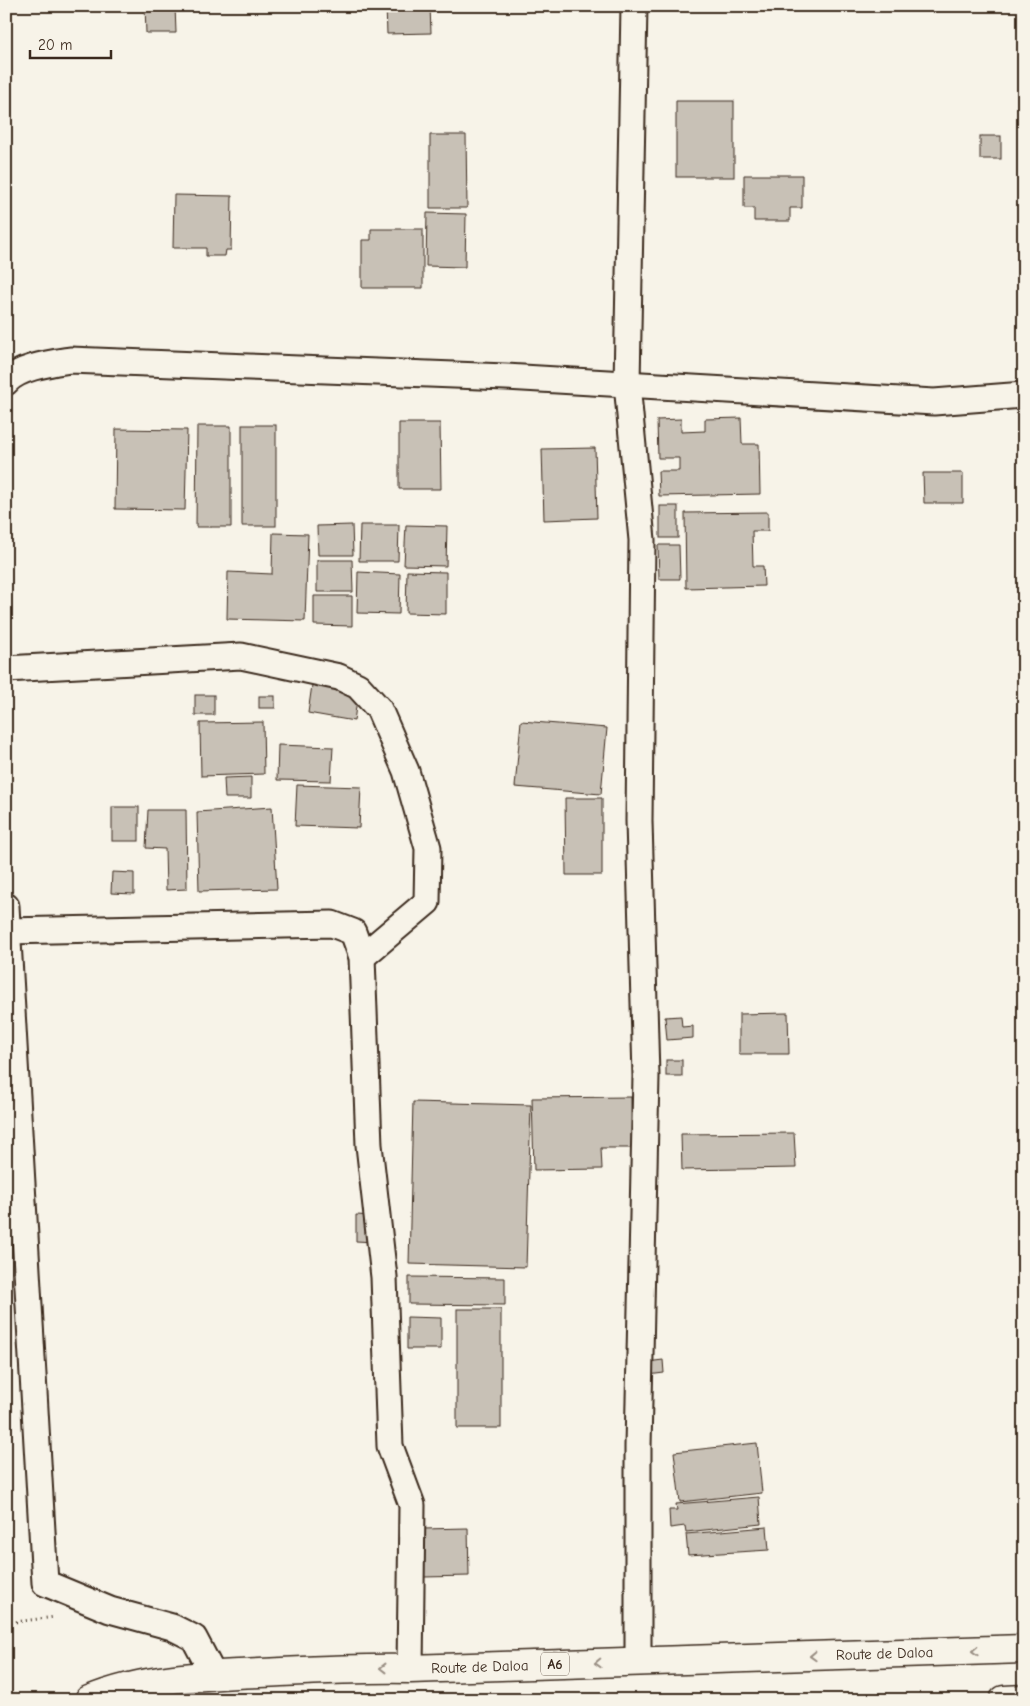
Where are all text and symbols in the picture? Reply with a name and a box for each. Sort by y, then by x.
scale bar [30,28,111,60]
text: 20 m [38,36,72,54]
street label: Route de Daloa [836,1643,934,1664]
one-way arrow [971,1646,978,1656]
one-way arrow [808,1651,816,1661]
road number: A6 [541,1652,569,1676]
street label: Route de Daloa [431,1656,529,1677]
one-way arrow [593,1658,601,1668]
one-way arrow [379,1663,386,1673]

